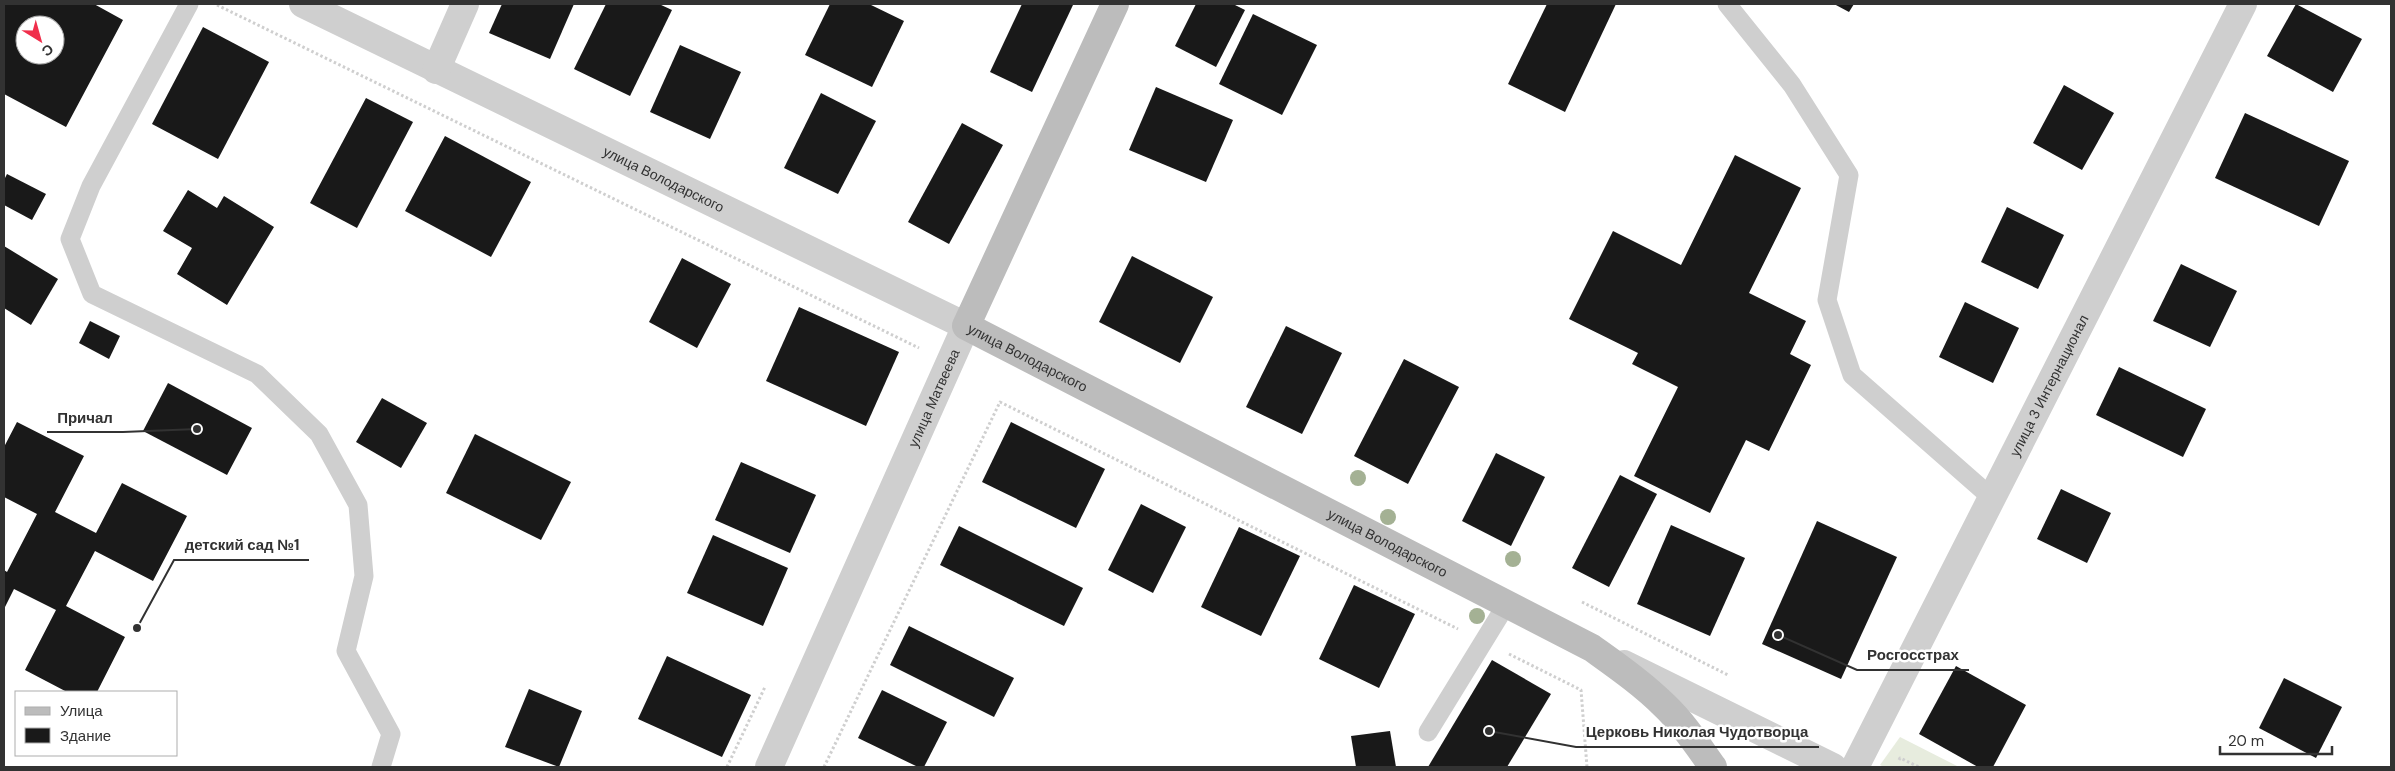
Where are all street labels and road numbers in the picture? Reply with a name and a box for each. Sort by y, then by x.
street label: улица Володарского [600,142,727,216]
street label: улица 3 Интернационал [2005,312,2093,459]
street label: улица Володарского [965,319,1091,396]
street label: улица Матвеева [904,346,964,450]
street label: улица Володарского [1325,505,1451,581]

